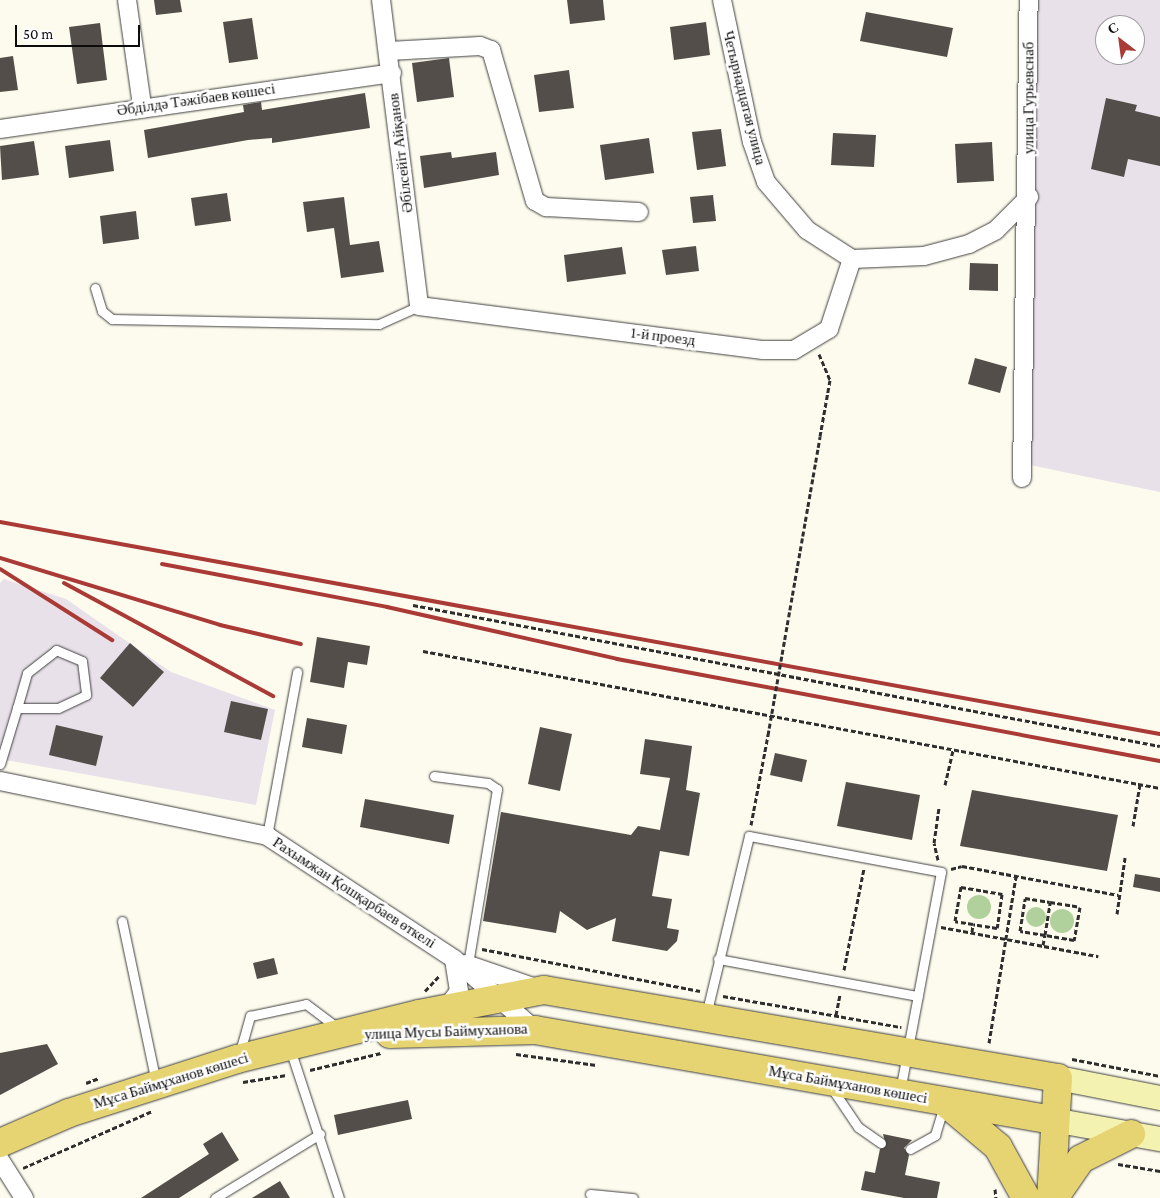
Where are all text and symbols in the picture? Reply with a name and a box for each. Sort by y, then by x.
scale bar [18,15,142,47]
north arrow [1095,15,1145,65]
text: С [1105,18,1121,37]
text: 50 m [23,26,53,42]
street label: Четырнадцатая улица [719,29,769,167]
street label: улица Гурьевснаб [1020,42,1038,154]
street label: Әбділдә Тәжібаев көшесі [116,80,276,120]
street label: Әбілсейіт Айқанов [385,92,417,214]
street label: 1-й проезд [630,324,696,350]
street label: Рахымжан Қошқарбаев өткелі [269,834,439,952]
street label: улица Мусы Баймуханова [364,1020,528,1044]
street label: Мұса Баймұханов көшесі [91,1049,251,1113]
street label: Мұса Баймұханов көшесі [767,1062,929,1108]

